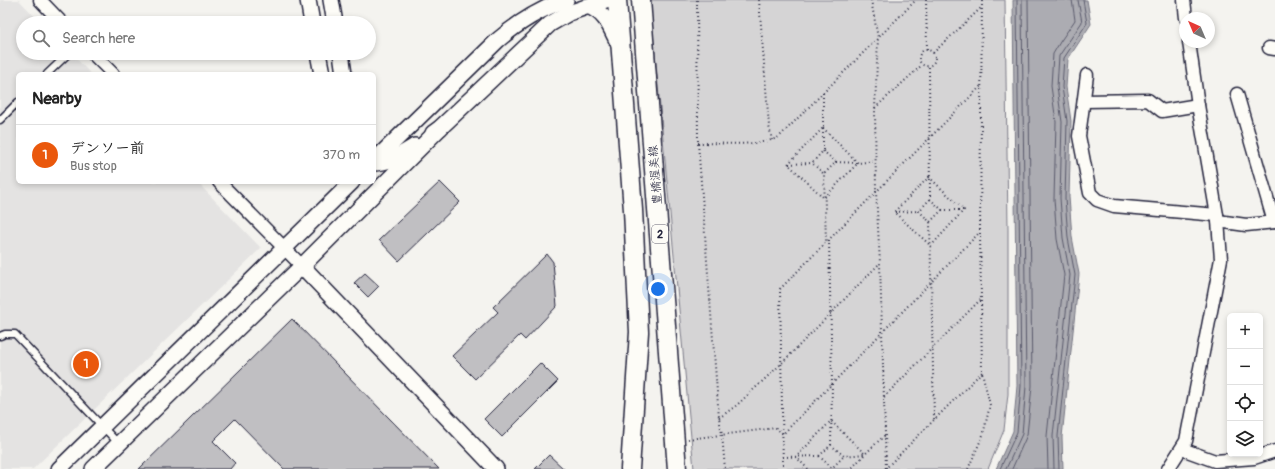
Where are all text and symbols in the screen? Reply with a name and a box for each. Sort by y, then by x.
north arrow [1179,12,1215,48]
search box [16,16,376,60]
icon: search [30,27,52,49]
text: Search here [62,29,135,48]
text: Nearby [32,88,81,109]
text: デンソー前 [70,139,145,158]
street label: 豊橋渥美線 [645,144,666,206]
text: 1 [42,147,48,163]
text: 370 m [323,147,360,163]
text: Bus stop [70,158,117,174]
road number: 2 [652,225,668,243]
your location [648,279,668,299]
map controls [1227,313,1263,457]
button: + [1227,313,1263,349]
pin: 1 [73,349,99,379]
button: − [1227,349,1263,385]
button: locate [1227,385,1263,421]
button: layers [1227,421,1263,457]

